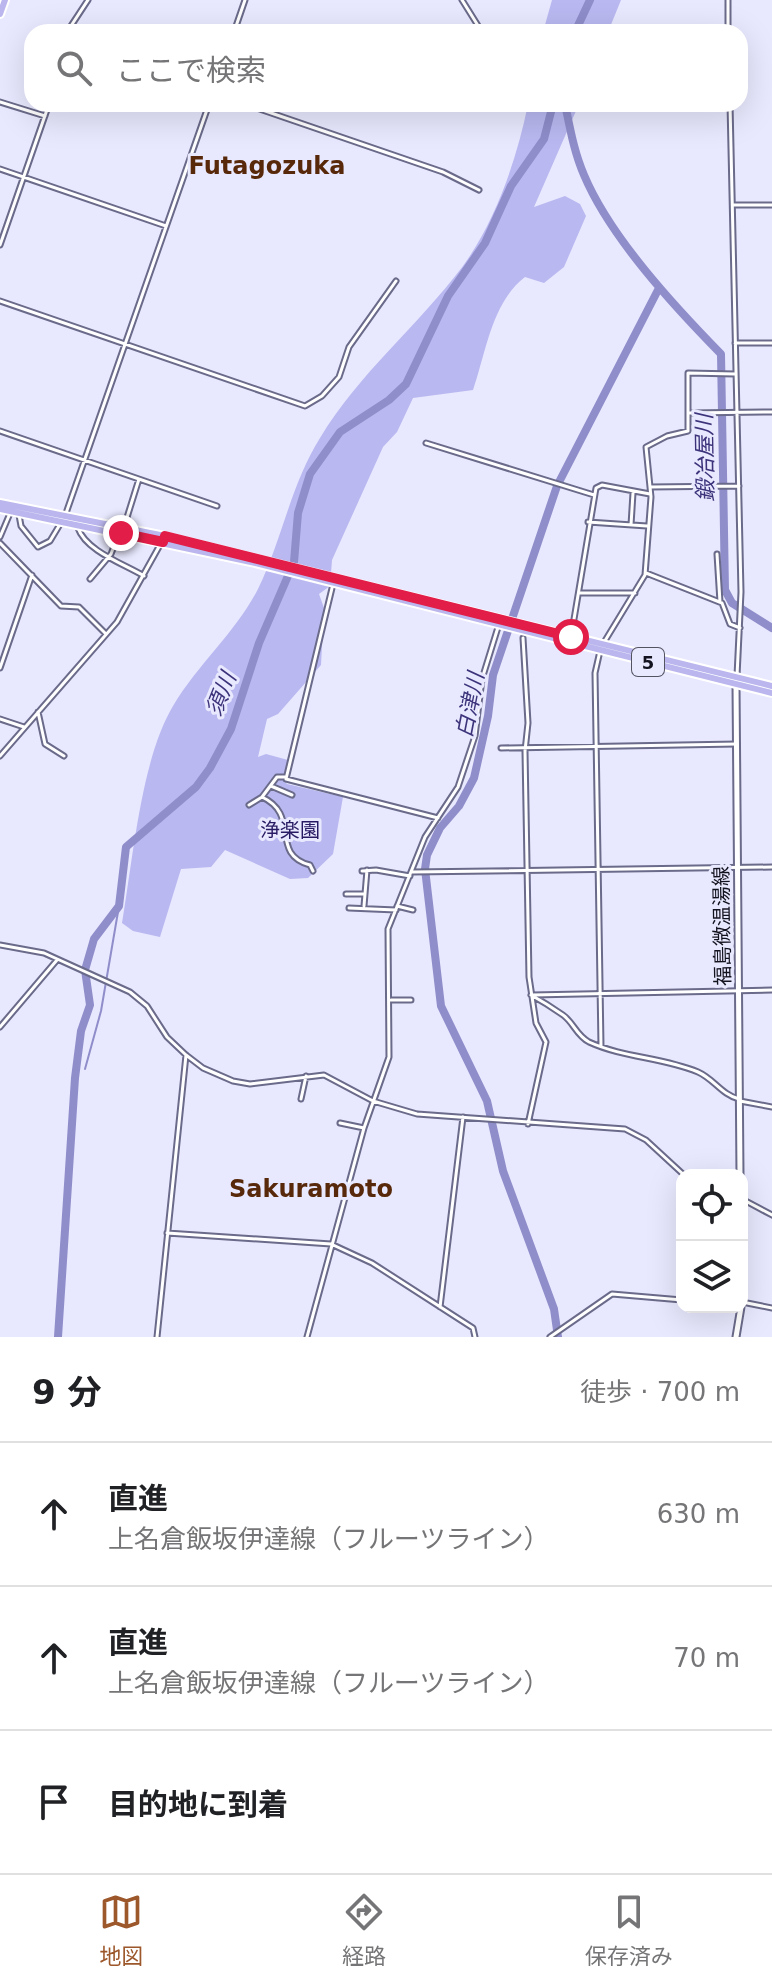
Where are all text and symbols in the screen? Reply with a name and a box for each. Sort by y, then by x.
search box [24,24,748,112]
icon: search [52,46,96,90]
text: ここで検索 [116,53,266,88]
district label: Futagozuka [189,152,345,180]
water label: 鍛冶屋川 [692,412,718,502]
route end [103,515,139,551]
route start [553,619,589,655]
road number: 5 [632,648,664,676]
water label: 須川 [201,667,242,719]
water label: 白津川 [451,668,489,740]
park label: 浄楽園 [260,818,320,842]
street label: 福島微温湯線 [709,866,735,986]
map controls [676,1169,748,1313]
button: locate [676,1169,748,1241]
district label: Sakuramoto [229,1175,393,1203]
button: layers [676,1241,748,1313]
text: 9 分 [32,1372,102,1412]
text: 徒歩 · 700 m [580,1377,740,1407]
text: 直進 [108,1481,168,1516]
icon: ahead [32,1492,76,1536]
text: 630 m [657,1499,740,1529]
text: 上名倉飯坂伊達線（フルーツライン） [108,1524,549,1554]
text: 直進 [108,1625,168,1660]
icon: ahead [32,1636,76,1680]
text: 70 m [673,1643,740,1673]
text: 上名倉飯坂伊達線（フルーツライン） [108,1668,549,1698]
icon: arrive [32,1780,76,1824]
text: 目的地に到着 [108,1787,288,1822]
tab: 地図 [99,1890,143,1970]
tab: 経路 [342,1890,386,1970]
tab: 保存済み [585,1890,673,1970]

